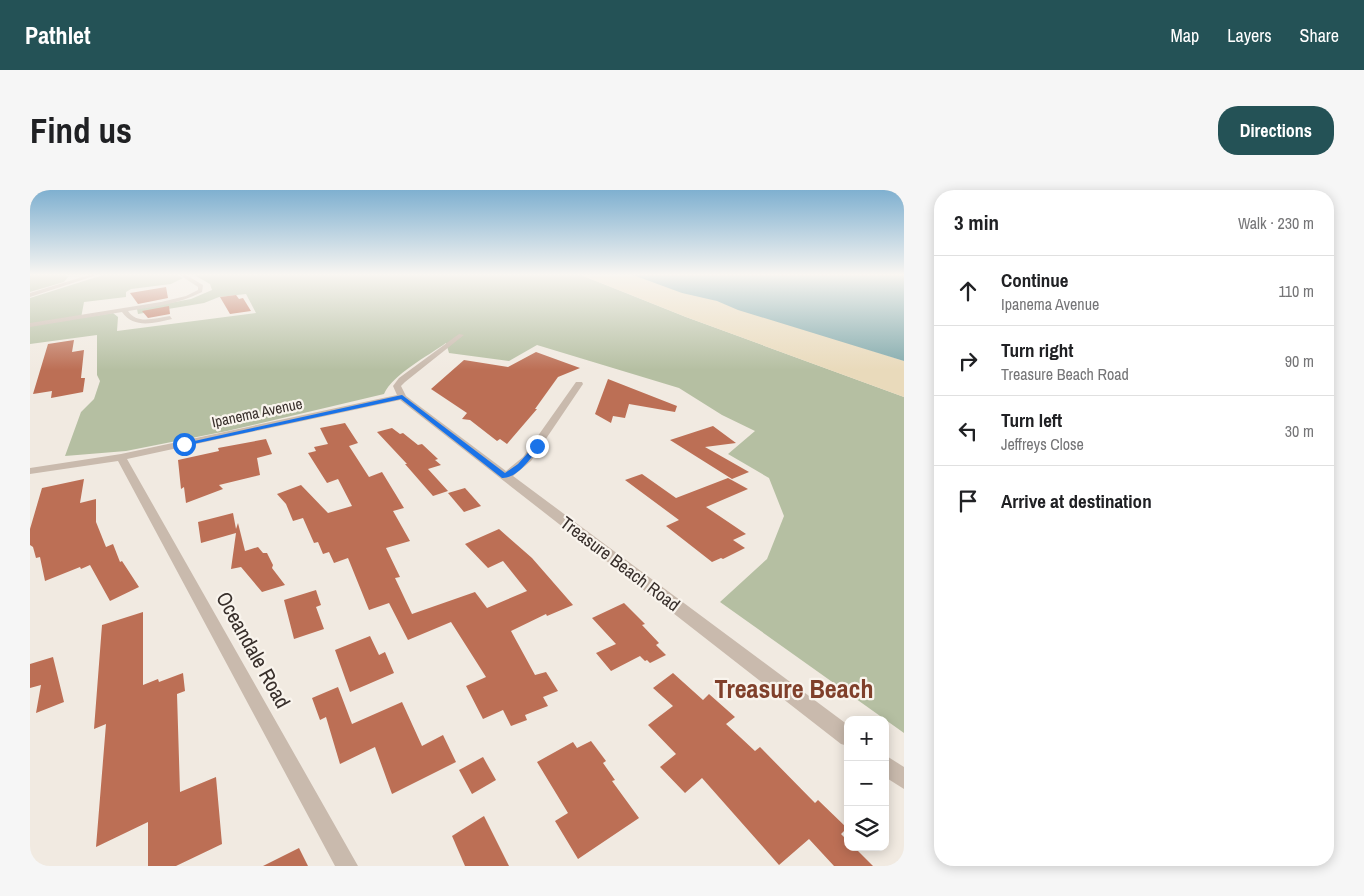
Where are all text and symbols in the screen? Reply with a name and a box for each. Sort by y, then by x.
text: Pathlet [25,19,91,51]
text: Map [1171,23,1199,48]
text: Layers [1227,23,1272,48]
text: Share [1300,23,1339,48]
button: Directions [1218,106,1334,155]
text: Find us [30,107,132,154]
text: 3 min [954,208,999,237]
text: Walk · 230 m [1238,212,1314,234]
text: Continue [1001,267,1069,293]
icon: ahead [954,277,982,305]
text: 110 m [1278,280,1314,302]
text: Ipanema Avenue [1001,293,1099,315]
text: Turn right [1001,337,1073,363]
icon: right [954,347,982,375]
text: 90 m [1285,350,1314,372]
text: Treasure Beach Road [1001,363,1129,385]
street label: Ipanema Avenue [210,393,304,432]
text: Turn left [1001,407,1062,433]
icon: left [954,417,982,445]
text: 30 m [1285,420,1314,442]
route start [173,433,196,456]
text: Jeffreys Close [1001,433,1084,455]
route end [526,435,549,458]
icon: arrive [954,487,982,515]
text: Arrive at destination [1001,488,1152,514]
street label: Treasure Beach Road [555,510,685,617]
street label: Oceandale Road [209,586,297,713]
district label: Treasure Beach [715,671,873,706]
map controls [844,716,889,851]
button: + [844,716,889,761]
button: − [844,761,889,806]
button: layers [844,806,889,851]

